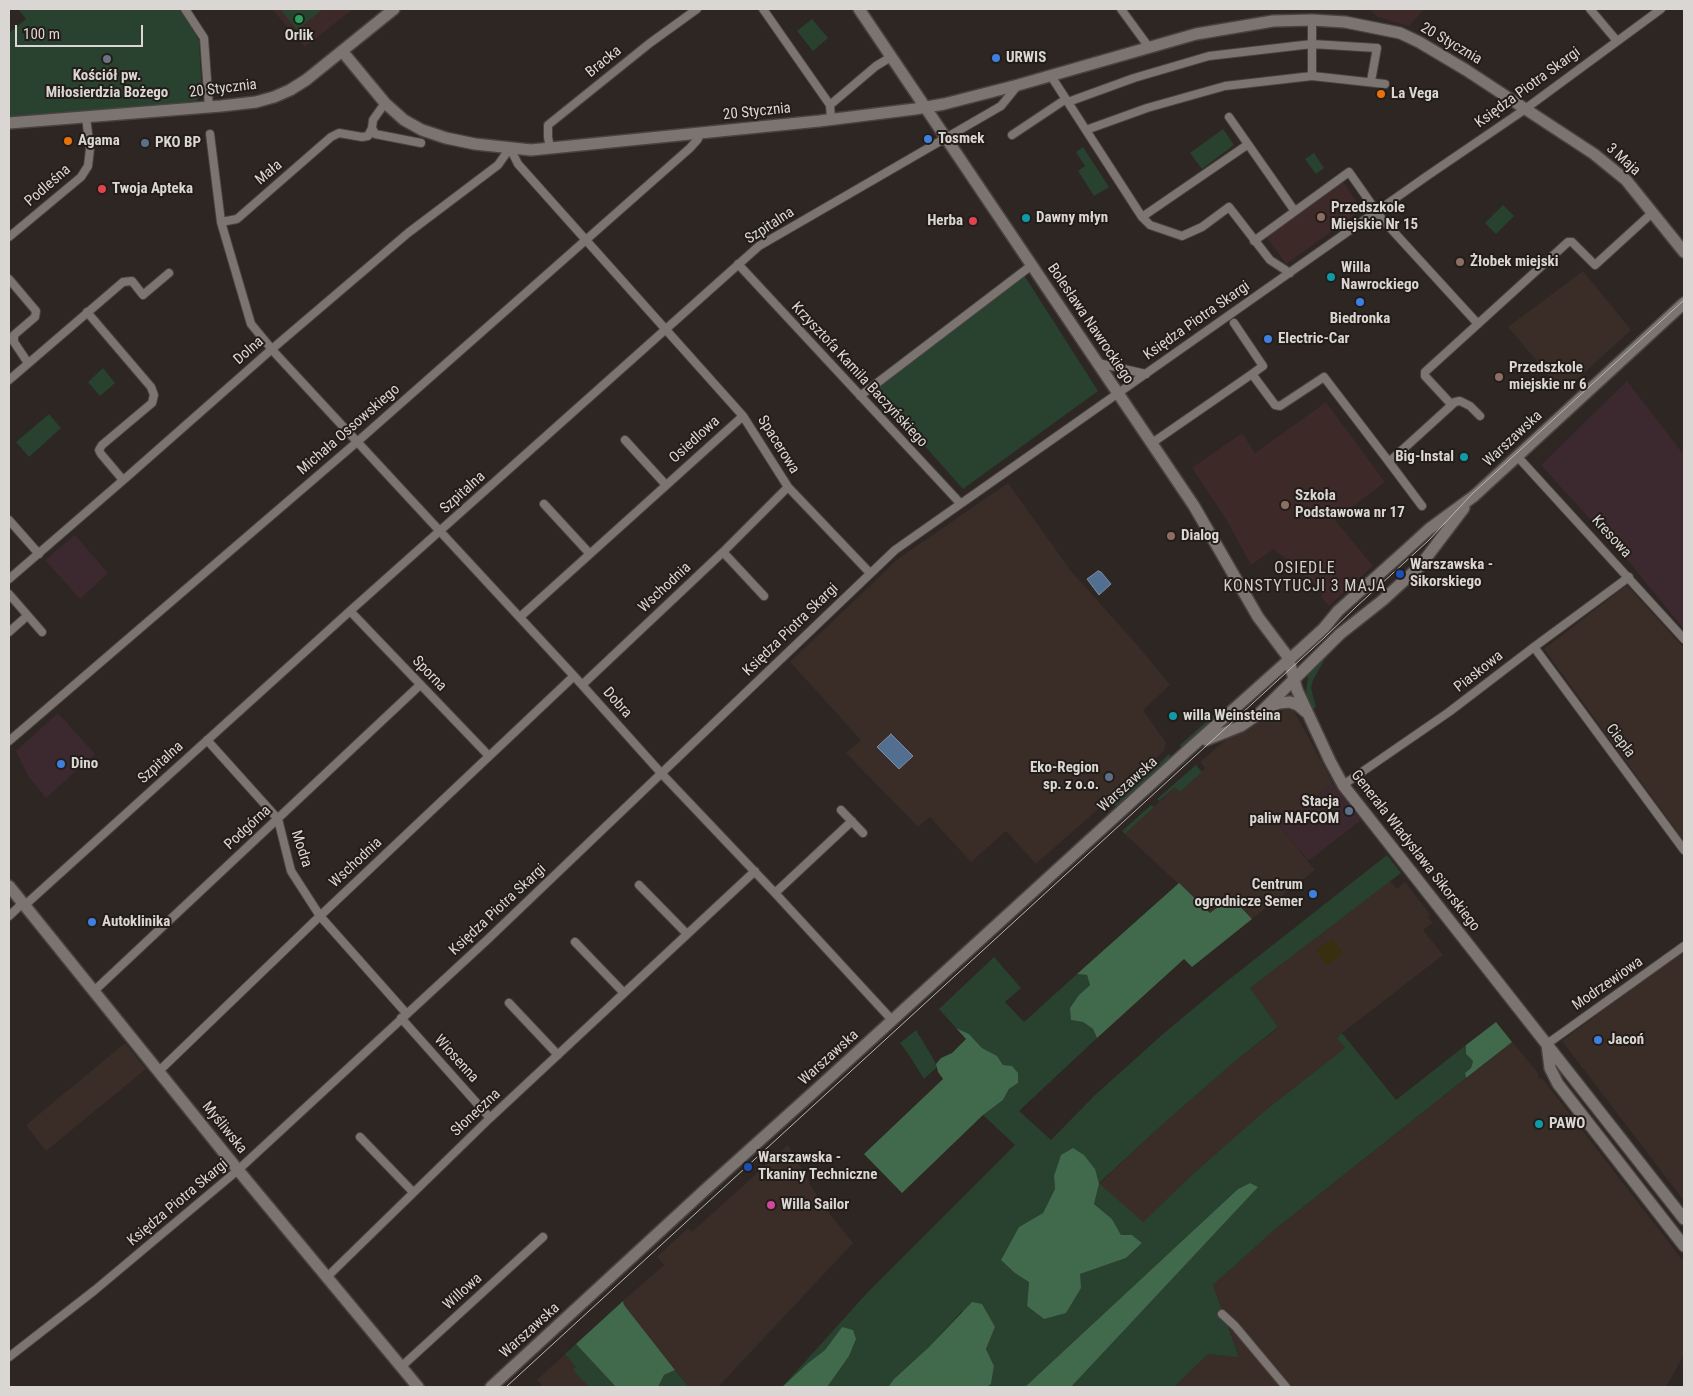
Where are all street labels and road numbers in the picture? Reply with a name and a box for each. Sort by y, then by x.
street label: 20 Stycznia [1417,19,1485,69]
street label: Bracka [583,42,625,82]
street label: Księdza Piotra Skargi [1472,44,1584,132]
street label: 20 Stycznia [188,76,258,102]
street label: 20 Stycznia [722,99,792,125]
street label: 3 Maja [1602,140,1644,180]
street label: Mała [252,157,286,189]
street label: Podleśna [21,161,75,211]
street label: Szpitalna [742,204,798,248]
street label: Bolesława Nawrockiego [1043,260,1137,388]
street label: Księdza Piotra Skargi [1140,278,1254,364]
street label: Krzysztofa Kamila Baczyńskiego [787,299,931,451]
street label: Dolna [230,333,268,369]
street label: Michała Ossowskiego [294,381,404,479]
street label: Warszawska [1480,407,1546,471]
street label: Osiedlowa [666,413,724,467]
street label: Spacerowa [753,413,803,477]
street label: Szpitalna [437,468,489,518]
street label: Kresowa [1587,512,1635,562]
street label: Wschodnia [635,559,695,617]
street label: Księdza Piotra Skargi [740,580,842,680]
street label: Piaskowa [1451,647,1507,697]
street label: Sporna [408,653,450,695]
street label: Dobra [599,684,635,722]
street label: Ciepła [1602,721,1638,761]
street label: Szpitalna [135,738,187,788]
street label: Warszawska [1094,754,1162,816]
street label: Generała Władysława Sikorskiego [1347,767,1483,935]
street label: Podgórna [221,802,275,854]
street label: Modra [287,828,315,870]
street label: Wschodnia [326,834,386,892]
street label: Księdza Piotra Skargi [446,861,550,959]
street label: Modrzewiowa [1569,953,1647,1015]
street label: Warszawska [795,1027,863,1089]
street label: Wiosenna [430,1031,482,1087]
street label: Słoneczna [447,1086,505,1140]
street label: Myśliwska [198,1098,250,1158]
street label: Księdza Piotra Skargi [124,1156,232,1250]
street label: Willowa [440,1270,486,1314]
street label: Warszawska [496,1300,564,1362]

